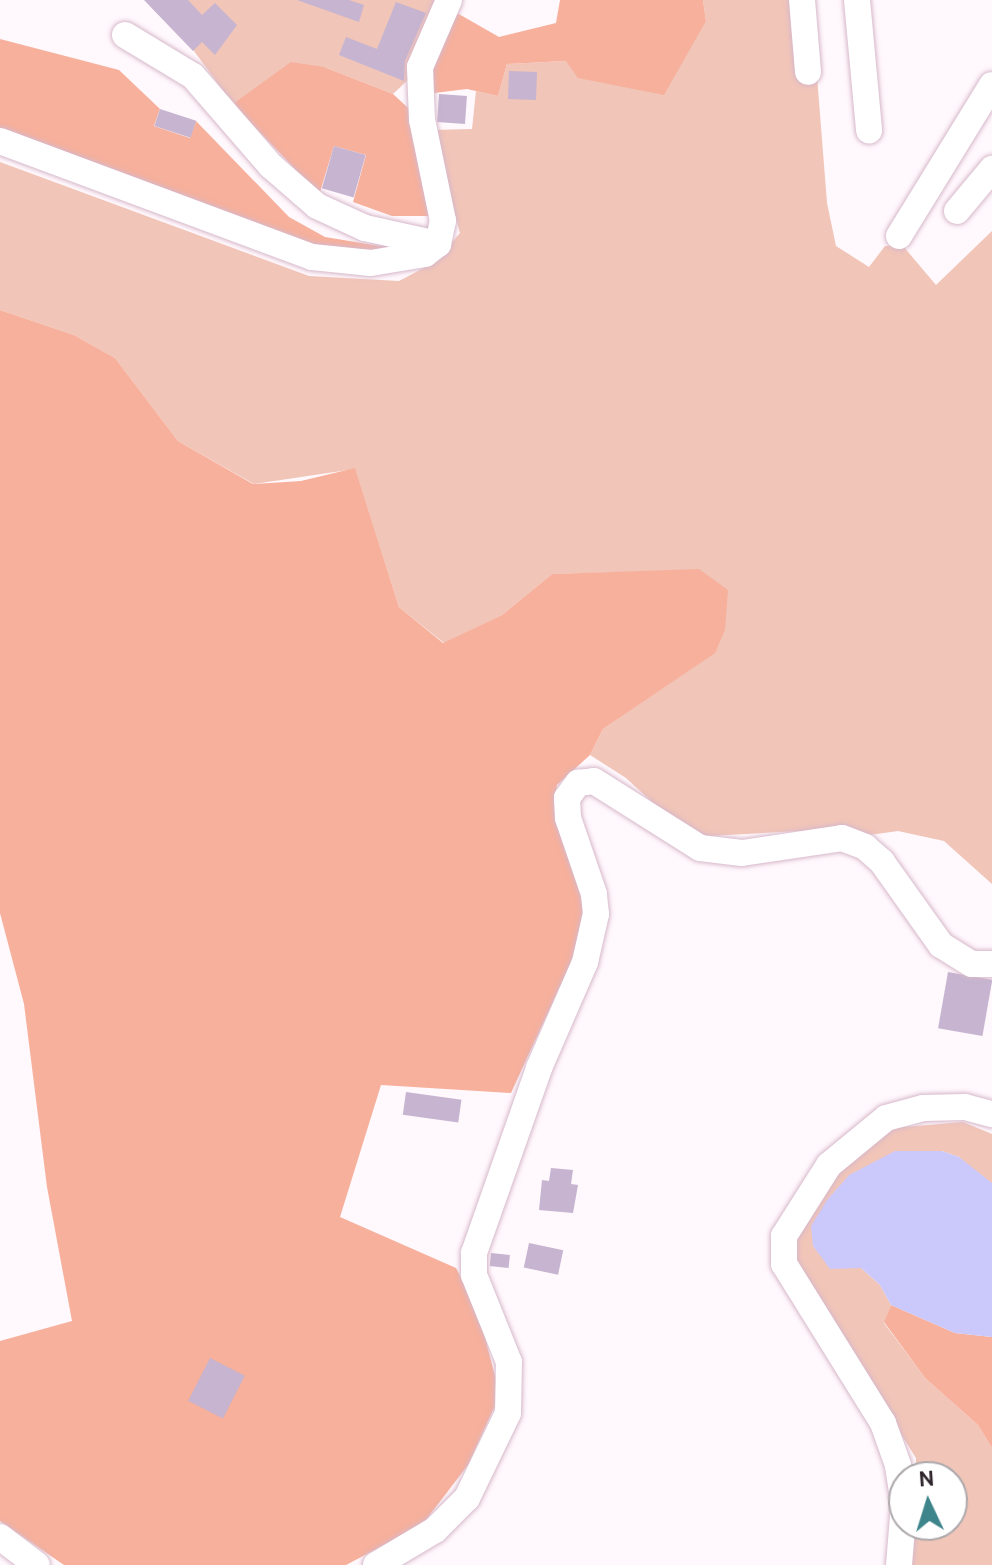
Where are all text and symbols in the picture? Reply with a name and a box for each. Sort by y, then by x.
north arrow [888,1461,968,1541]
text: N [918,1465,935,1493]

